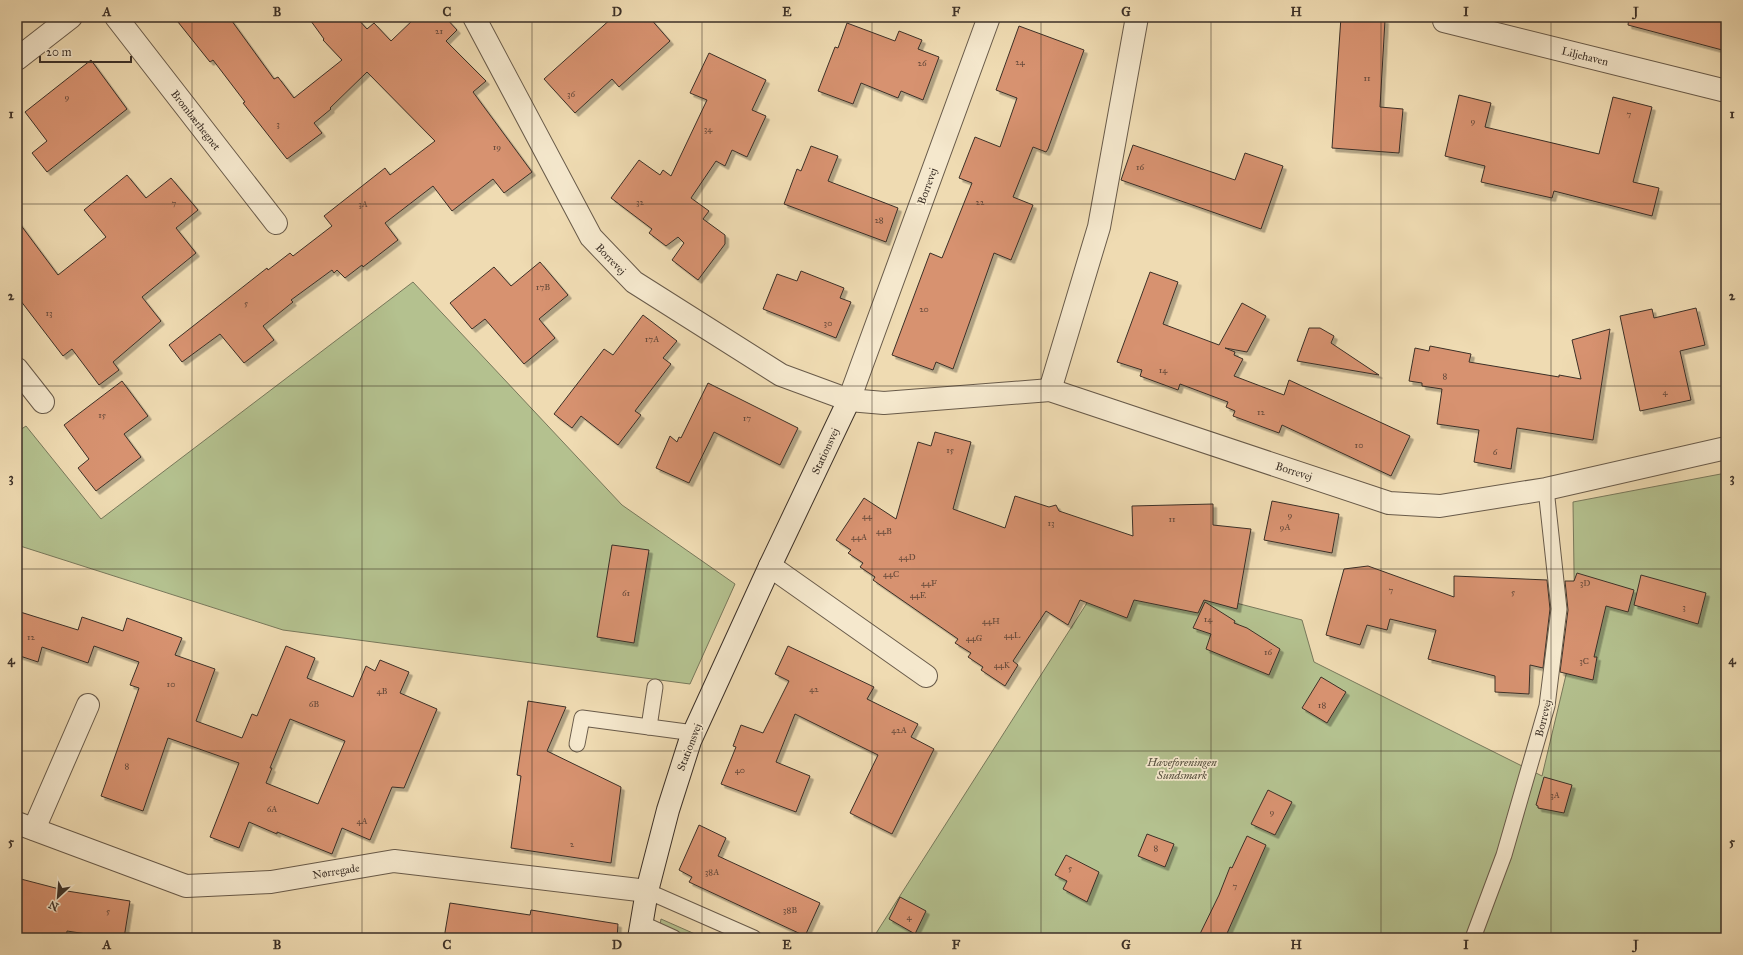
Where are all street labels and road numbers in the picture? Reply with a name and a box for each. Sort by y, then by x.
street label: Liljehaven [1560,44,1610,69]
street label: Brombærhegnet [168,88,223,153]
street label: Borrevej [915,166,940,206]
street label: Borrevej [593,241,629,278]
street label: Stationsvej [809,426,842,476]
street label: Borrevej [1274,459,1314,484]
street label: Borrevej [1533,698,1554,738]
street label: Stationsvej [674,722,704,773]
street label: Nørregade [312,861,361,882]

